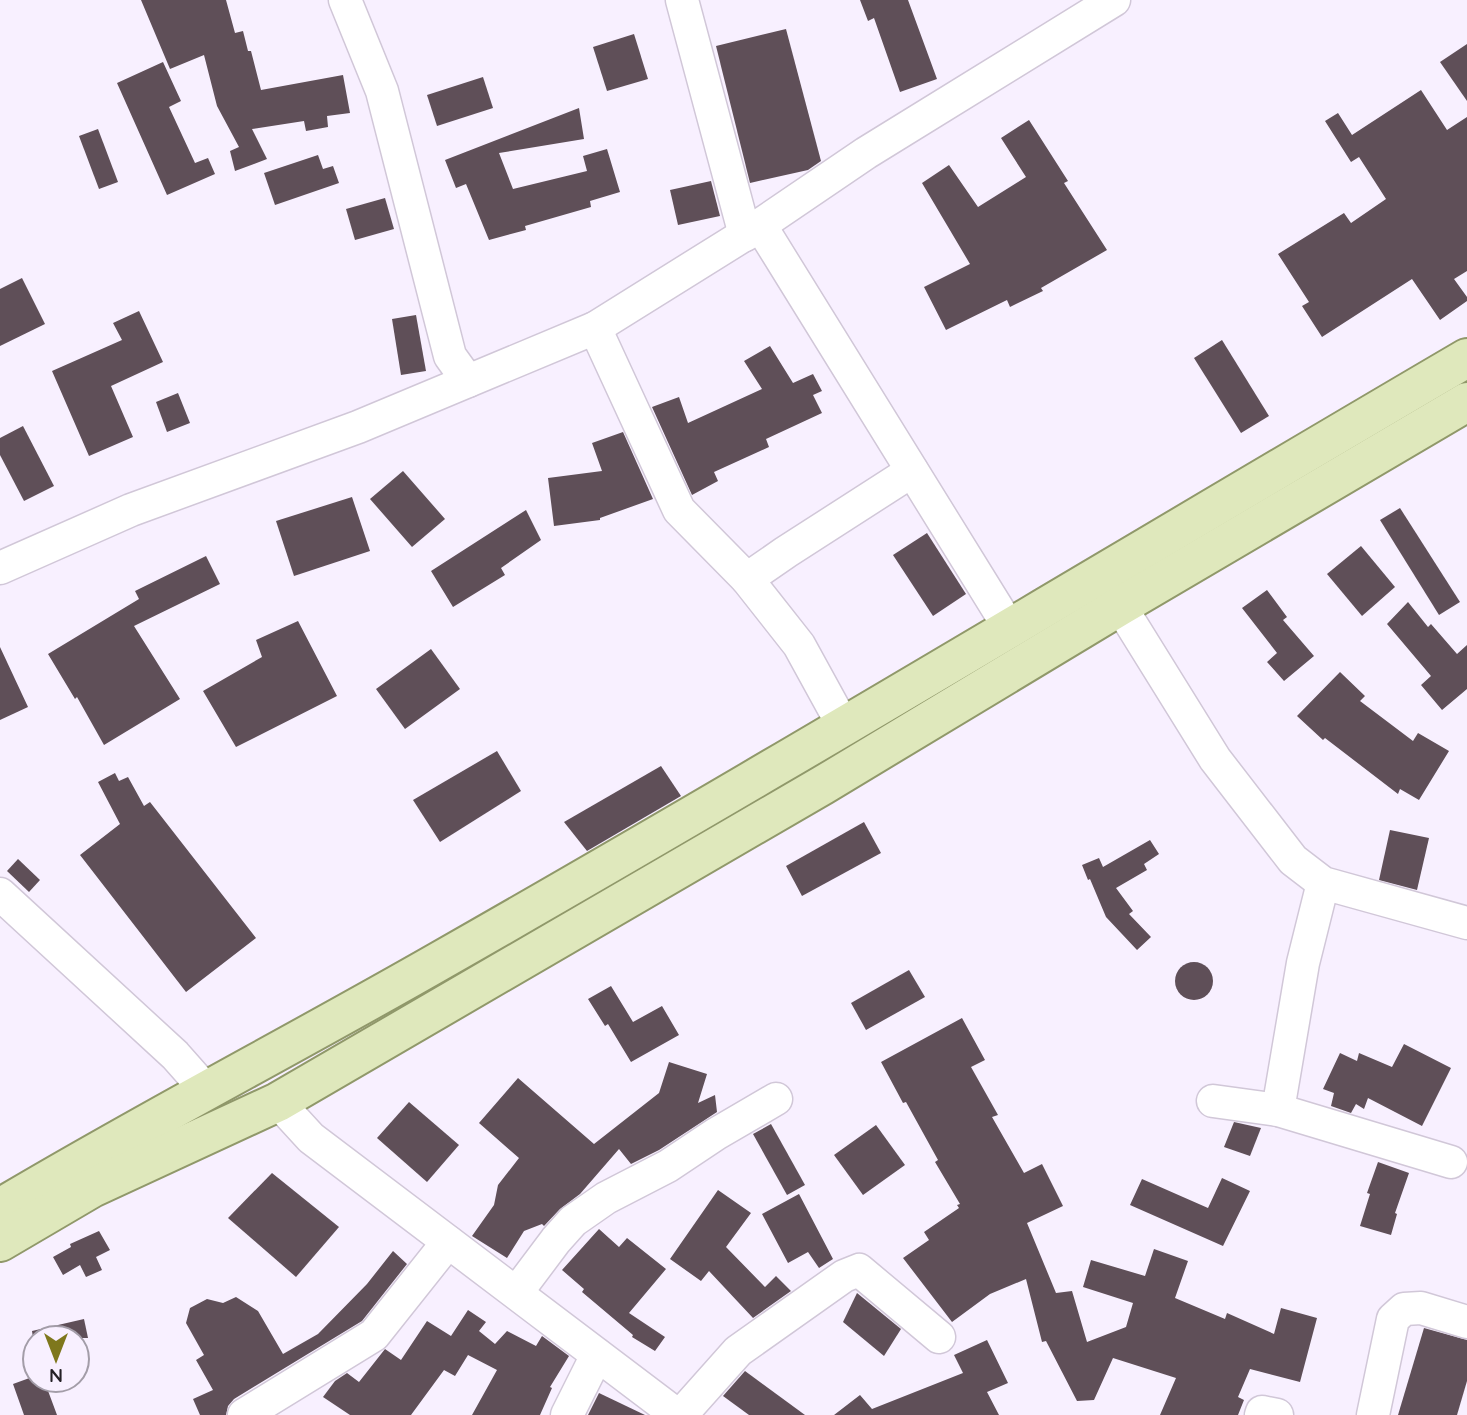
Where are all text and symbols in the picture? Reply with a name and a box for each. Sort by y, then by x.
north arrow [21,1324,91,1394]
text: N [49,1364,63,1388]

